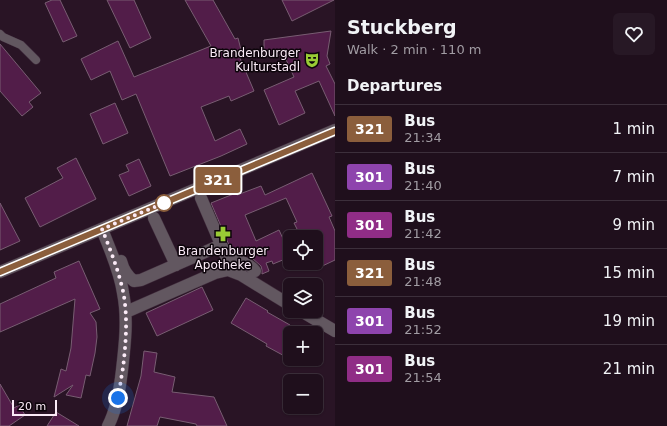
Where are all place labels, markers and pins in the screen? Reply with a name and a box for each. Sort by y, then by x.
place label: Brandenburger Kulturstadl [209,46,300,74]
theatre icon: Brandenburger Kulturstadl [303,51,321,69]
unlabelled marker [155,194,173,212]
pharmacy icon: Brandenburger Apotheke [214,225,232,243]
place label: Brandenburger Apotheke [178,244,268,272]

